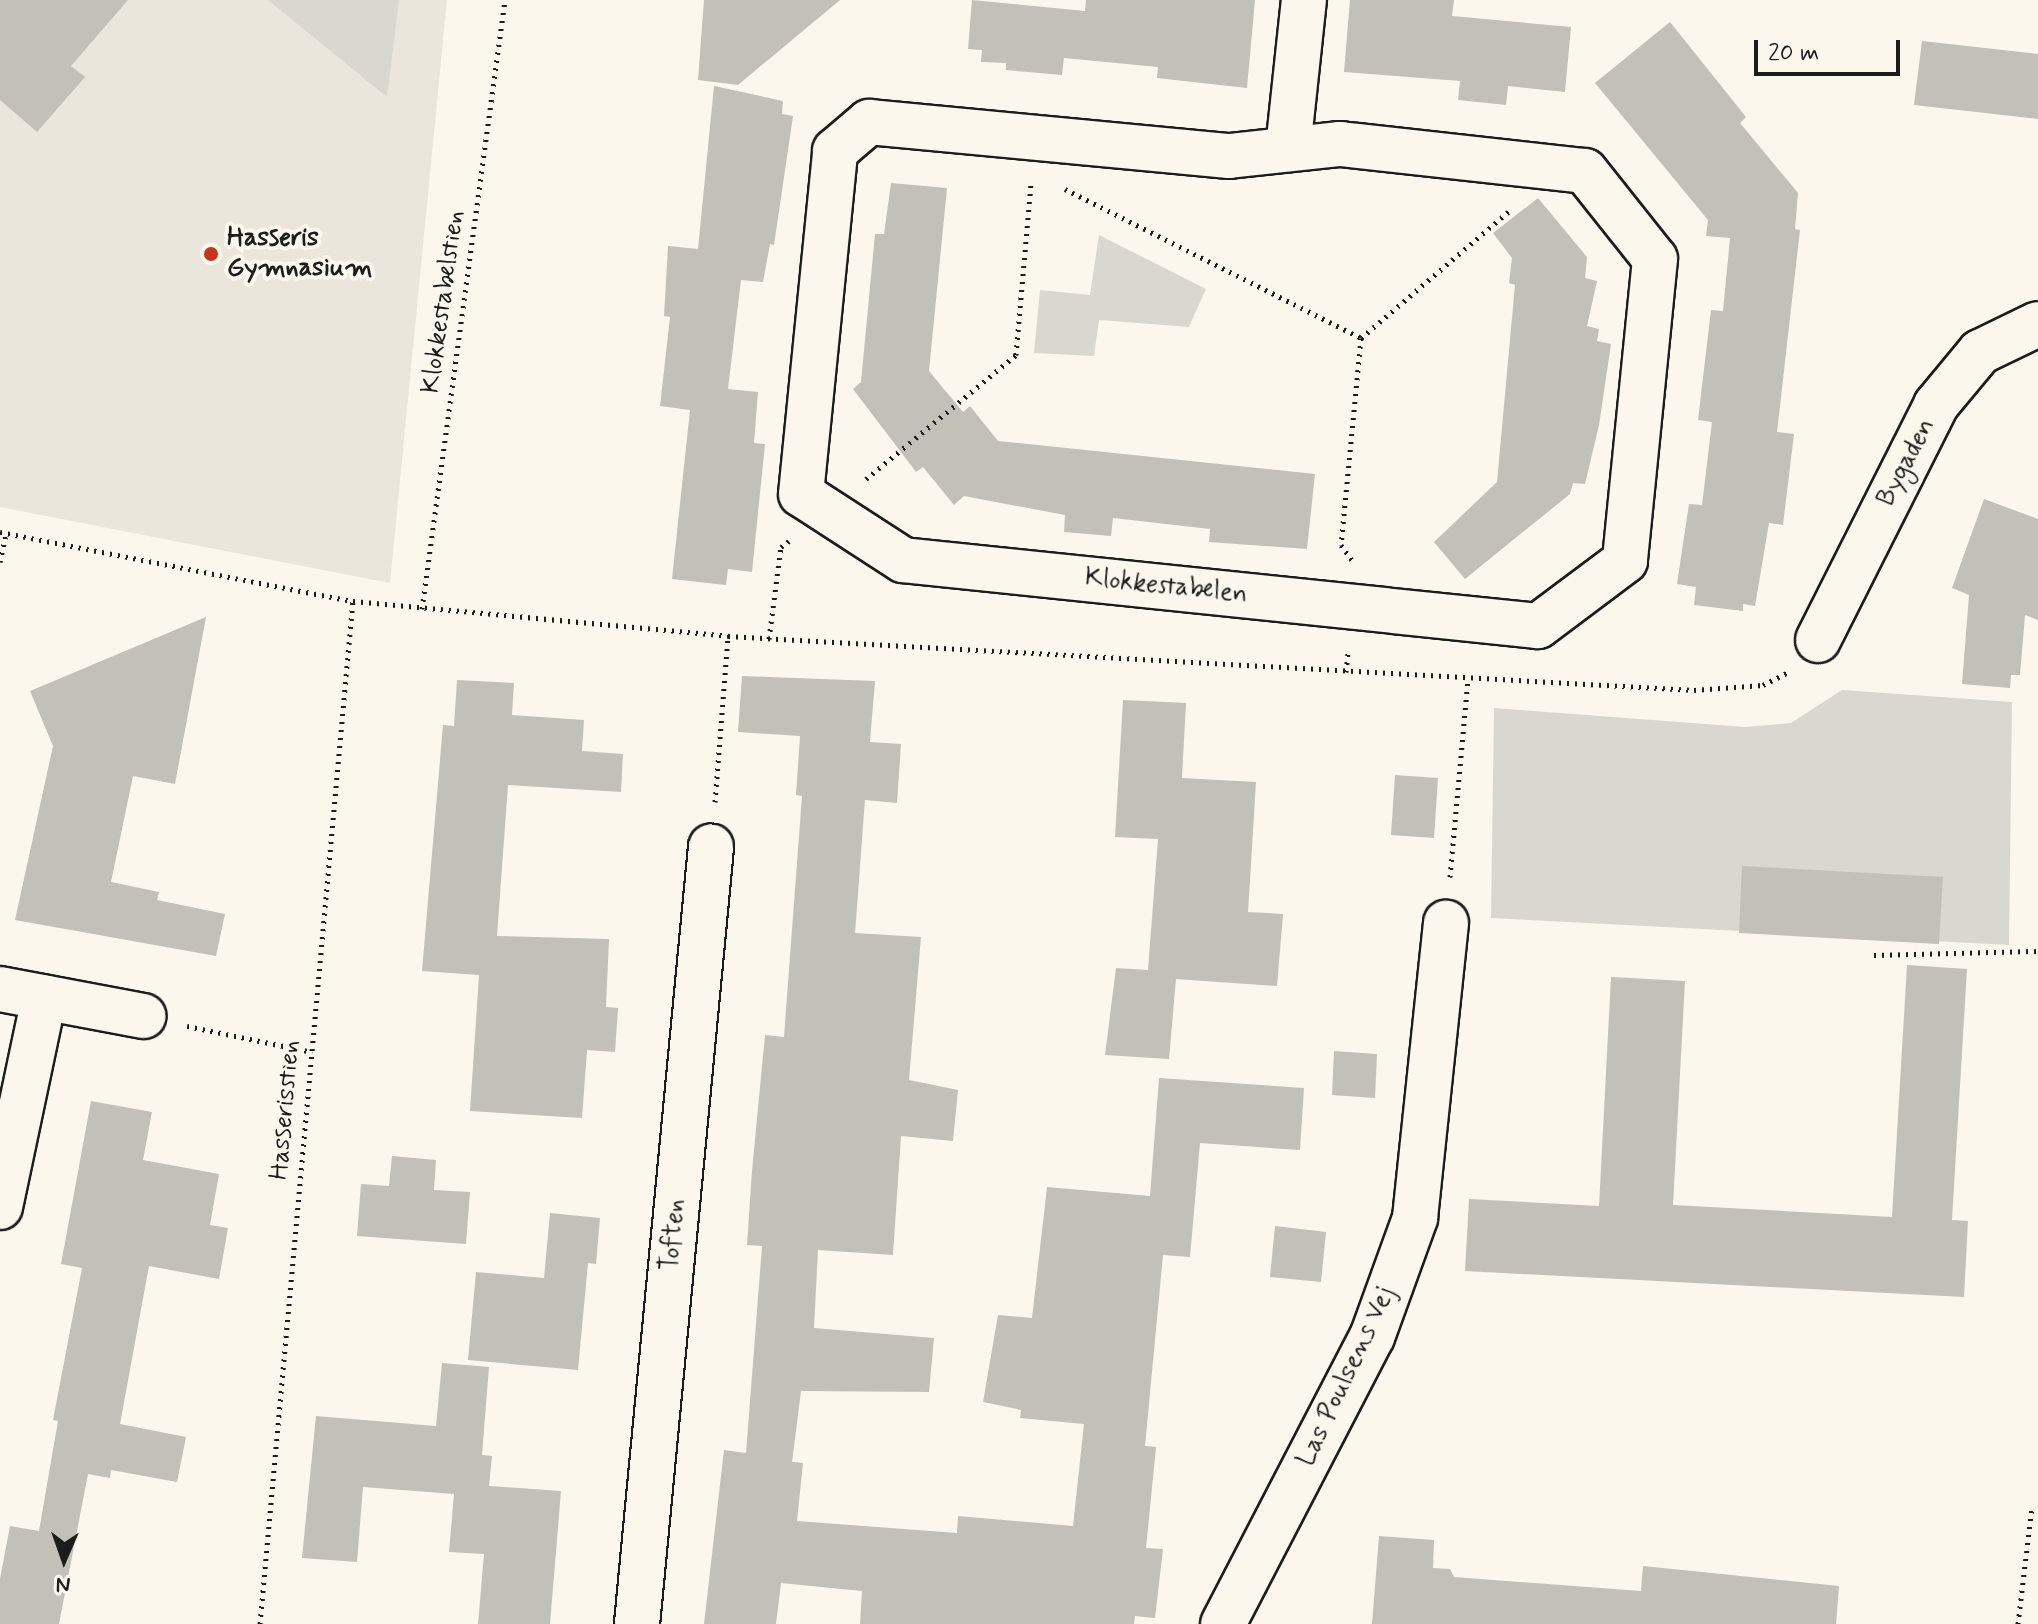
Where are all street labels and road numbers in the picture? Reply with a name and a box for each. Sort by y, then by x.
street label: Klokkestabelstien [416,208,472,396]
street label: Bygaden [1872,414,1942,512]
street label: Klokkestabelen [1083,563,1249,611]
street label: Hasserisstien [264,1039,308,1181]
street label: Toften [655,1198,693,1272]
street label: Las Poulsens Vej [1295,1289,1399,1465]

